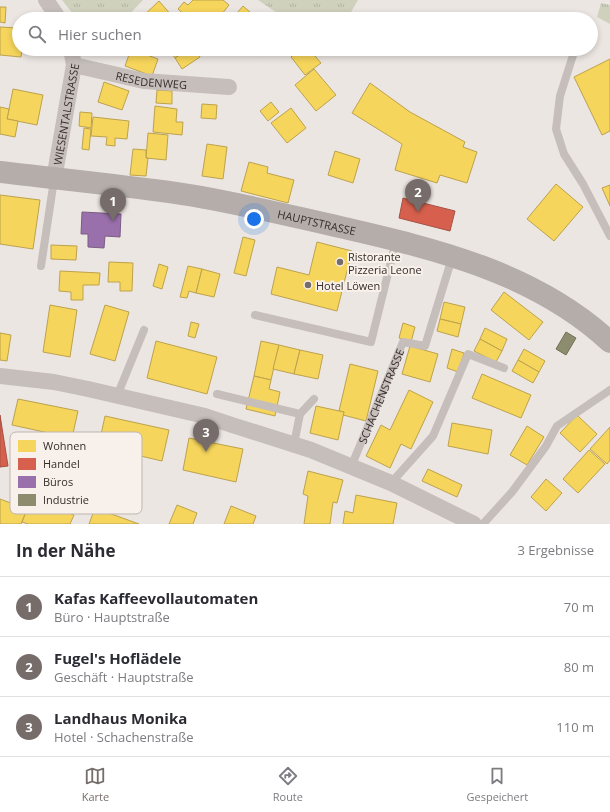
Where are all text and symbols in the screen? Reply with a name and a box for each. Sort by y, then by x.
search box [12,12,598,56]
icon: search [26,23,48,45]
text: Hier suchen [58,24,142,44]
street label: WIESENTALSTRASSE [49,62,82,166]
street label: RESEDENWEG [114,67,188,92]
pin: 2 [405,179,431,212]
pin: 1 [100,188,126,221]
street label: HAUPTSTRASSE [276,206,357,238]
your location [244,209,264,229]
place label: Ristorante Pizzeria Leone [348,249,422,277]
marker: Ristorante Pizzeria Leone [335,257,345,267]
place label: Hotel Löwen [316,278,380,293]
marker: Hotel Löwen [303,280,313,290]
street label: SCHACHENSTRASSE [354,346,407,446]
pin: 3 [193,419,219,452]
legend [10,432,142,514]
text: Wohnen [43,438,86,453]
text: Handel [43,456,80,471]
text: Büros [43,474,73,489]
text: Industrie [43,492,89,507]
text: In der Nähe [16,539,115,562]
text: 3 Ergebnisse [517,541,594,559]
text: Kafas Kaffeevollautomaten [54,588,258,608]
text: 1 [25,598,33,616]
text: 70 m [564,598,594,616]
text: Büro · Hauptstraße [54,608,170,626]
text: Fugel's Hoflädele [54,648,181,668]
text: 2 [25,658,33,676]
text: 80 m [564,658,594,676]
text: Geschäft · Hauptstraße [54,668,194,686]
text: Landhaus Monika [54,708,187,728]
text: 3 [25,718,33,736]
text: 110 m [556,718,594,736]
text: Hotel · Schachenstraße [54,728,194,746]
tab: Karte [82,765,109,804]
tab: Route [273,765,303,804]
tab: Gespeichert [466,765,528,804]

